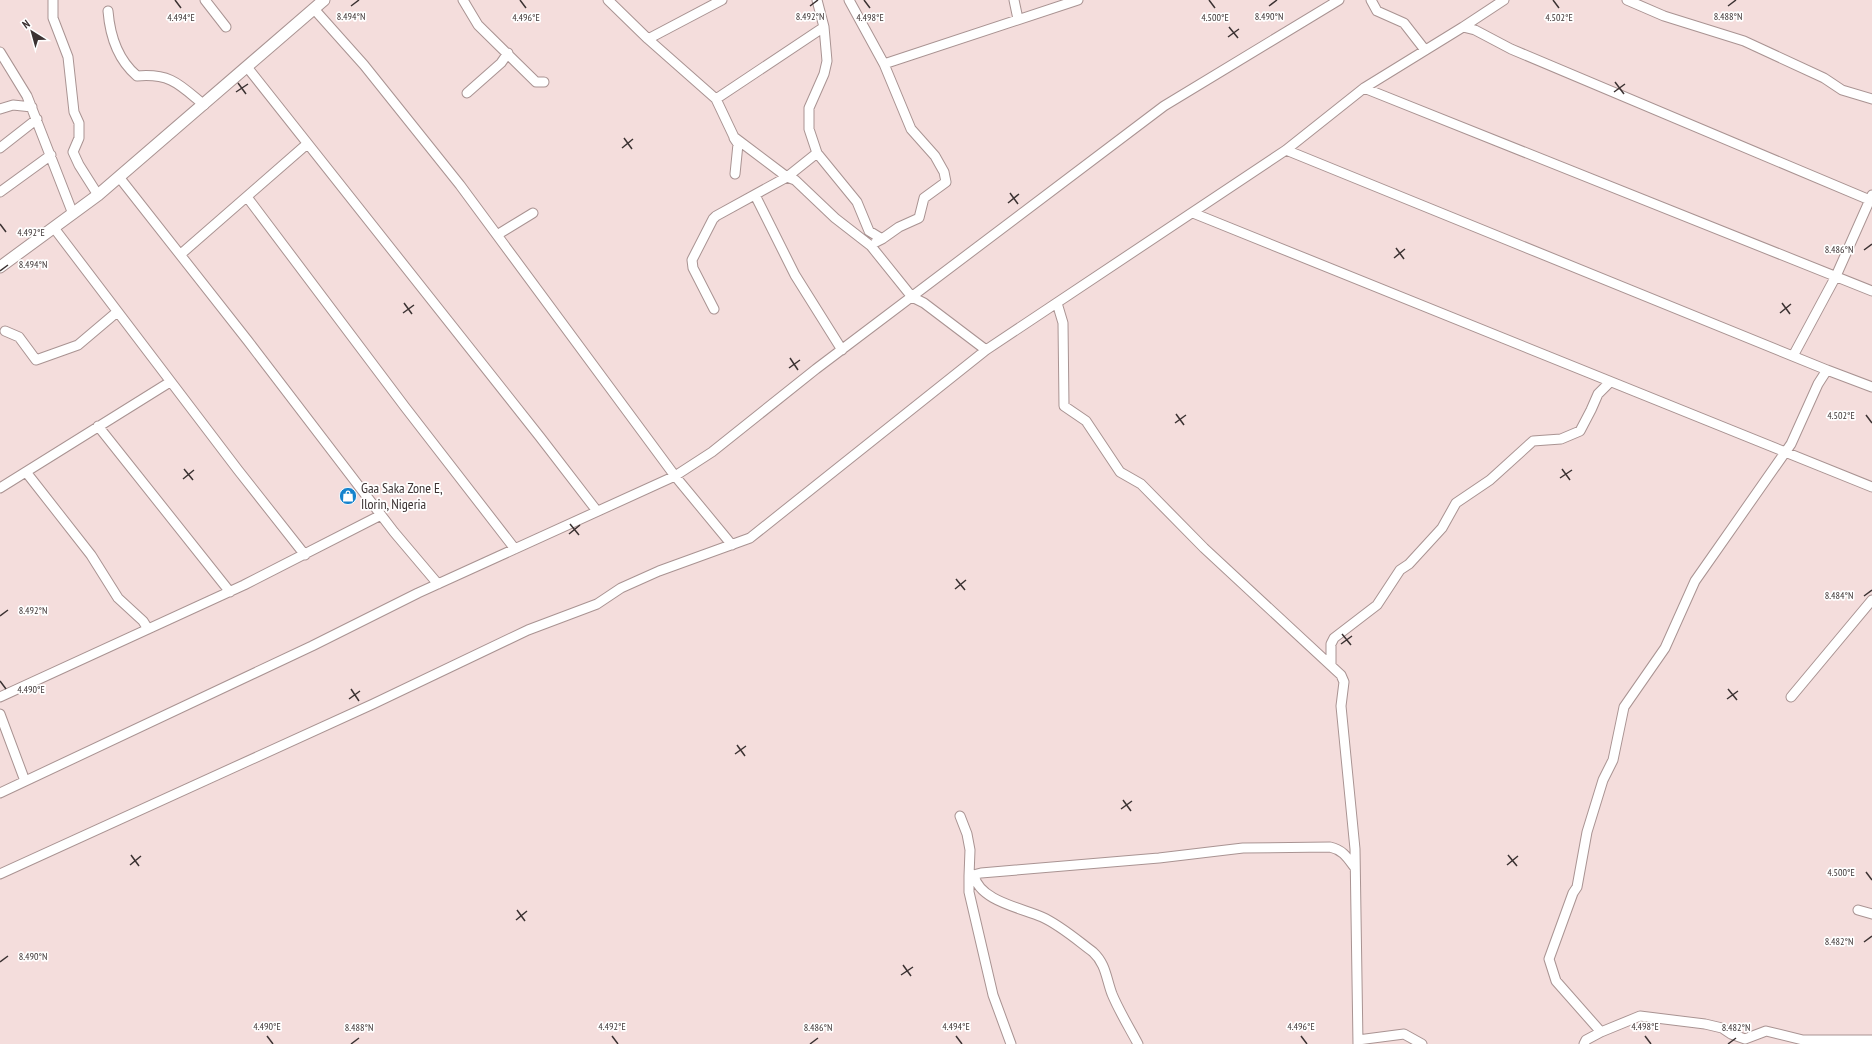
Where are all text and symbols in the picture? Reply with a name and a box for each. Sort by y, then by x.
text: 8.494°N [337,10,365,23]
text: 8.492°N [796,10,824,23]
text: 8.490°N [1255,10,1283,23]
text: 8.488°N [1714,10,1742,23]
text: 4.494°E [167,11,195,24]
text: 4.496°E [512,11,540,24]
text: 4.498°E [856,11,884,24]
text: 4.500°E [1201,11,1229,24]
text: 4.502°E [1545,11,1573,24]
north arrow [12,12,52,52]
text: N [19,17,33,31]
text: 4.492°E [17,226,45,239]
text: 8.486°N [1825,243,1853,256]
text: 8.494°N [19,258,47,271]
text: 4.502°E [1827,409,1855,422]
place label: Gaa Saka Zone E, Ilorin, Nigeria [361,479,443,513]
shop icon: Gaa Saka Zone E, Ilorin, Nigeria [338,486,358,506]
text: 8.484°N [1825,589,1853,602]
text: 8.492°N [19,604,47,617]
text: 4.490°E [17,683,45,696]
text: 4.500°E [1827,866,1855,879]
text: 8.482°N [1825,935,1853,948]
text: 8.490°N [19,950,47,963]
text: 4.490°E [253,1020,281,1033]
text: 4.492°E [598,1020,626,1033]
text: 4.494°E [942,1020,970,1033]
text: 4.496°E [1287,1020,1315,1033]
text: 4.498°E [1631,1020,1659,1033]
text: 8.488°N [345,1021,373,1034]
text: 8.486°N [804,1021,832,1034]
text: 8.482°N [1722,1021,1750,1034]

